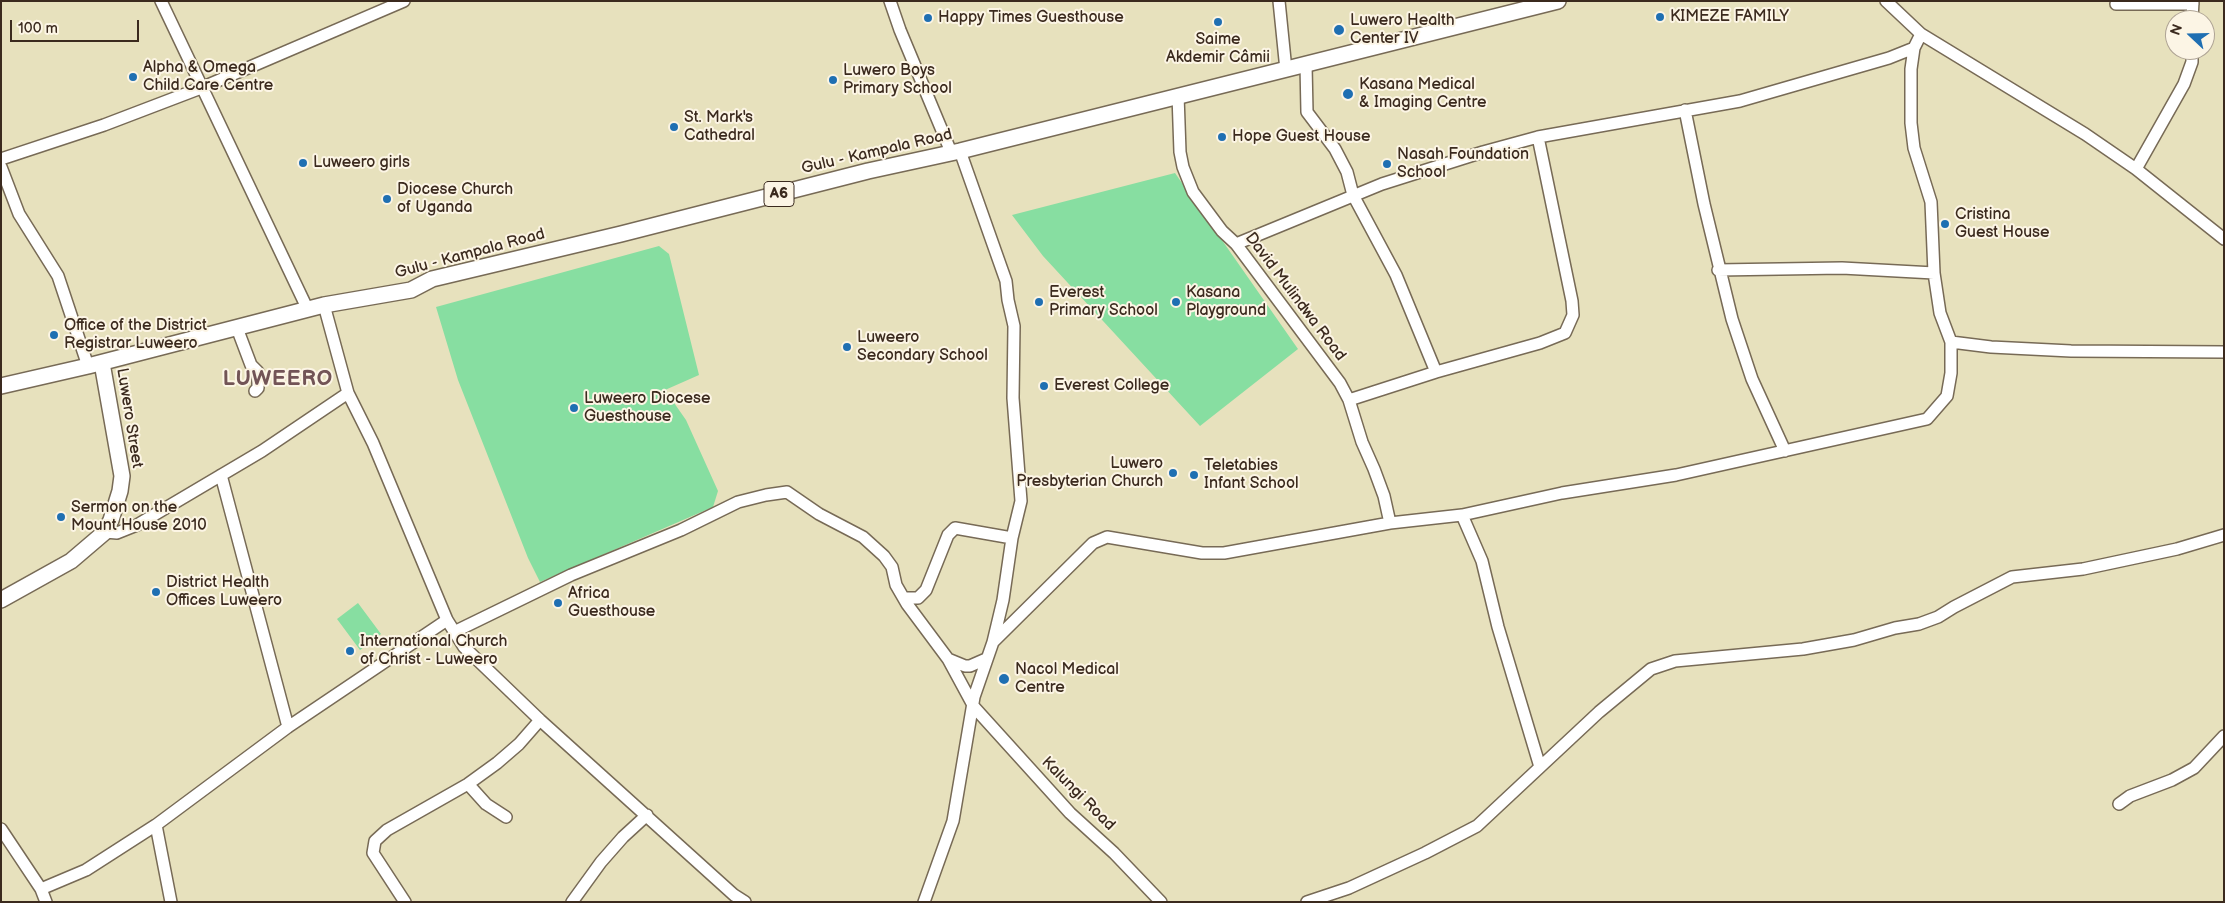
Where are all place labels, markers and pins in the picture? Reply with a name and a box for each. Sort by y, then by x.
place label: KIMEZE FAMILY [1670,7,1789,27]
place label: Happy Times Guesthouse [938,8,1124,28]
place label: Luwero Health Center IV [1350,11,1455,49]
marker: KIMEZE FAMILY [1654,11,1666,23]
marker: Happy Times Guesthouse [922,12,934,24]
marker: Saime Akdemir Câmii [1212,16,1224,28]
marker: Luwero Health Center IV [1332,23,1346,37]
place label: Saime Akdemir Câmii [1166,30,1270,68]
place label: Alpha & Omega Child Care Centre [143,58,273,96]
place label: Luwero Boys Primary School [843,61,952,99]
marker: Alpha & Omega Child Care Centre [127,71,139,83]
marker: Luwero Boys Primary School [827,74,839,86]
place label: Kasana Medical & Imaging Centre [1359,75,1486,113]
marker: Kasana Medical & Imaging Centre [1341,87,1355,101]
place label: St. Mark's Cathedral [684,108,755,146]
marker: St. Mark's Cathedral [668,121,680,133]
place label: Hope Guest House [1232,127,1370,147]
marker: Hope Guest House [1216,131,1228,143]
place label: Nasah Foundation School [1397,145,1529,183]
place label: Luweero girls [313,153,410,173]
marker: Luweero girls [297,157,309,169]
marker: Nasah Foundation School [1381,158,1393,170]
place label: Diocese Church of Uganda [397,180,513,218]
marker: Diocese Church of Uganda [381,193,393,205]
place label: Cristina Guest House [1955,205,2049,243]
marker: Cristina Guest House [1939,218,1951,230]
place label: Everest Primary School [1049,283,1158,321]
place label: Kasana Playground [1186,283,1266,321]
marker: Everest Primary School [1033,296,1045,308]
marker: Kasana Playground [1170,296,1182,308]
place label: Office of the District Registrar Luweero [64,316,207,354]
place label: Luweero Secondary School [857,328,988,366]
marker: Office of the District Registrar Luweero [48,329,60,341]
marker: Luweero Secondary School [841,341,853,353]
place label: Everest College [1054,376,1169,396]
marker: Everest College [1038,380,1050,392]
place label: Luweero Diocese Guesthouse [584,389,710,427]
marker: Luweero Diocese Guesthouse [568,402,580,414]
place label: Luwero Presbyterian Church [1016,454,1163,492]
place label: Teletabies Infant School [1204,456,1299,494]
marker: Luwero Presbyterian Church [1167,467,1179,479]
marker: Teletabies Infant School [1188,469,1200,481]
place label: Sermon on the Mount House 2010 [71,498,207,536]
marker: Sermon on the Mount House 2010 [55,511,67,523]
place label: District Health Offices Luweero [166,573,282,611]
place label: Africa Guesthouse [568,584,655,622]
marker: District Health Offices Luweero [150,586,162,598]
marker: Africa Guesthouse [552,597,564,609]
place label: International Church of Christ - Luweero [360,632,507,670]
marker: International Church of Christ - Luweero [344,645,356,657]
place label: Nacol Medical Centre [1015,660,1119,698]
marker: Nacol Medical Centre [997,672,1011,686]

